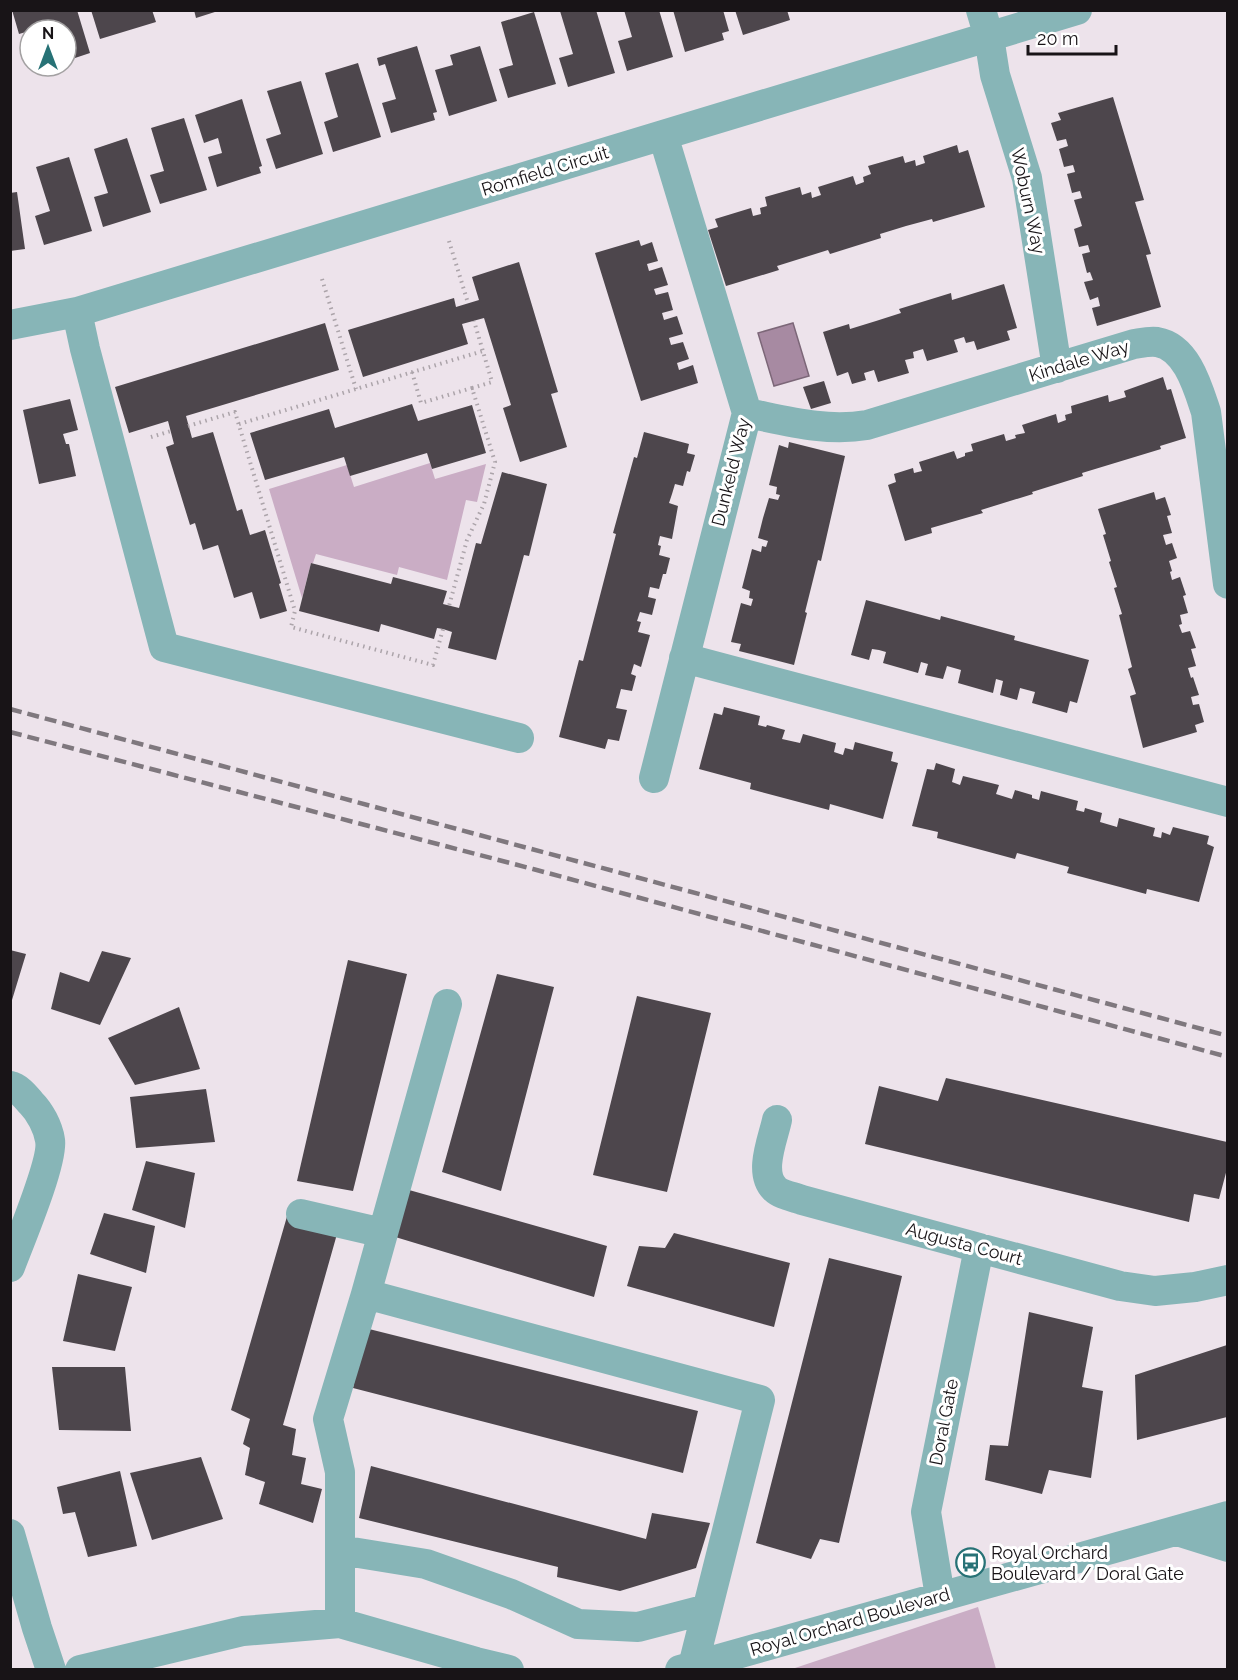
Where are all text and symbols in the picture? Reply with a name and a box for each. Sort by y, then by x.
north arrow [18,18,78,78]
scale bar [1028,18,1116,56]
text: N [42,24,54,43]
text: 20 m [1037,28,1079,49]
street label: Romfield Circuit [479,141,611,200]
street label: Woburn Way [1007,146,1050,256]
street label: Kindale Way [1026,335,1132,386]
street label: Dunkeld Way [707,415,754,528]
street label: Augusta Court [904,1218,1025,1269]
street label: Doral Gate [925,1376,962,1467]
place label: Royal Orchard Boulevard / Doral Gate [991,1542,1184,1584]
bus stop icon: Royal Orchard Boulevard / Doral Gate [954,1547,986,1579]
street label: Royal Orchard Boulevard [748,1583,952,1660]

